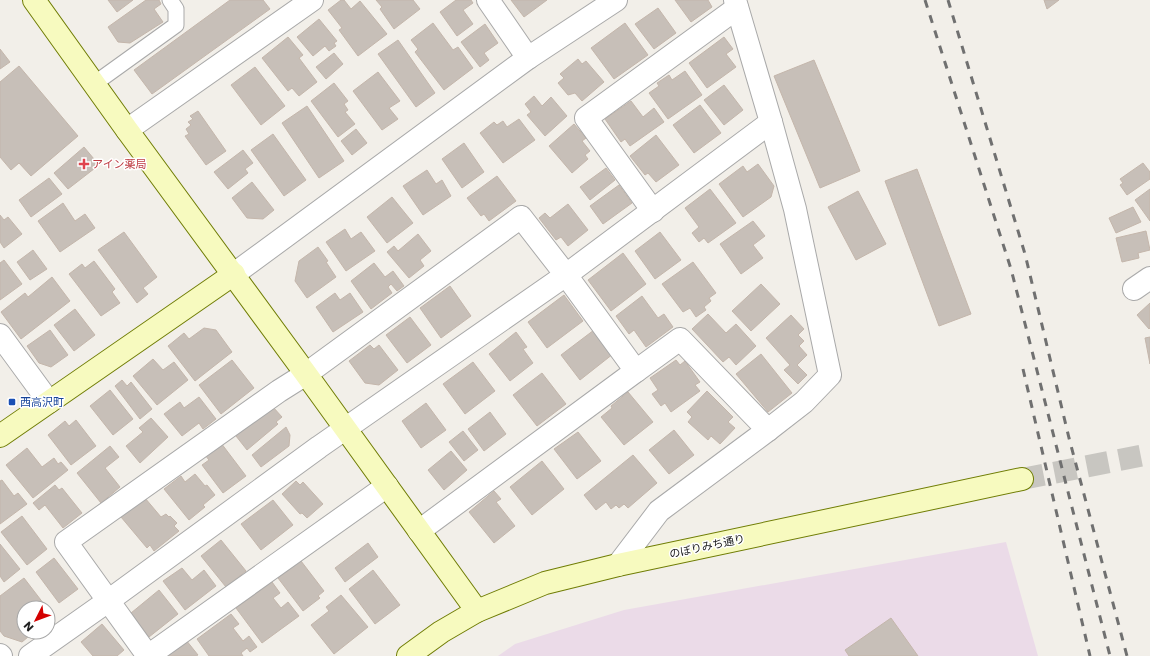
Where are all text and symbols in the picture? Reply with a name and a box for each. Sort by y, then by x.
place label: アイン薬局 [92,156,146,172]
marker: アイン薬局 [79,159,89,169]
place label: 西高沢町 [20,394,64,410]
marker: 西高沢町 [7,397,17,407]
street label: のぼりみち通り [668,530,746,562]
north arrow [16,600,56,640]
text: N [20,618,37,635]

